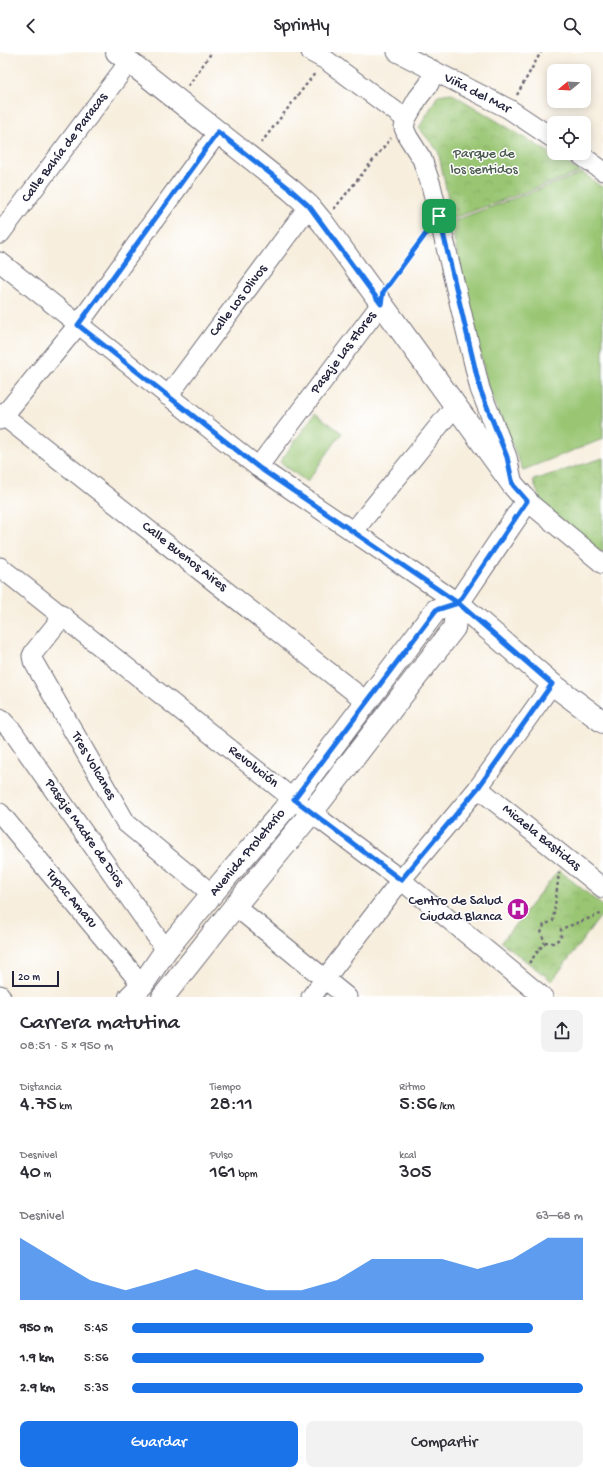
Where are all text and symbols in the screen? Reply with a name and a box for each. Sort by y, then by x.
icon: back [20,15,42,37]
icon: search [561,15,583,37]
text: Sprintly [273,16,330,37]
north arrow [547,64,591,108]
map controls [547,64,591,160]
street label: Viña del Mar [440,69,514,119]
street label: Calle Bahía de Paracas [18,89,112,206]
button: locate [547,116,591,160]
park label: Parque de los sentidos [450,146,518,179]
pin [422,199,456,233]
icon: arrive [428,205,450,227]
street label: Calle Los Olivos [206,261,272,340]
street label: Pasaje Las Flores [307,308,381,399]
street label: Calle Buenos Aires [138,518,231,596]
street label: Tres Volcanes [66,728,120,804]
street label: Revolución [224,742,282,792]
street label: Pasaje Madre de Dios [40,775,128,891]
street label: Micaela Bastidas [498,801,585,876]
street label: Avenida Proletario [206,806,290,900]
street label: Tupac Amaru [41,865,101,932]
place label: Centro de Salud Ciudad Blanca [408,893,504,926]
hospital icon: Centro de Salud Ciudad Blanca [505,896,531,922]
scale bar [12,969,59,988]
text: 20 m [18,972,40,984]
button: share [541,1010,583,1052]
text: Carrera matutina [20,1011,180,1037]
text: 08:51 · 5 × 950 m [20,1039,113,1054]
text: Distancia [20,1082,62,1094]
text: Tiempo [210,1082,241,1094]
text: Ritmo [399,1082,426,1094]
text: 4.75 [20,1094,57,1117]
text: 28:11 [210,1094,253,1117]
text: 5:56 [399,1094,437,1117]
text: km [57,1101,72,1113]
text: /km [437,1101,455,1113]
text: Desnivel [20,1150,57,1162]
text: Pulso [210,1150,233,1162]
text: kcal [399,1150,417,1162]
text: 40 [20,1162,41,1185]
text: 161 [210,1162,236,1185]
text: 305 [399,1162,432,1185]
text: m [41,1169,51,1181]
text: bpm [236,1169,258,1181]
text: Desnivel [20,1209,64,1224]
text: 63–68 m [536,1209,583,1224]
text: 950 m [20,1321,53,1336]
text: 5:45 [84,1321,108,1336]
text: 1.9 km [20,1351,54,1366]
text: 5:56 [84,1351,108,1366]
text: 2.9 km [20,1381,55,1396]
text: 5:35 [84,1381,109,1396]
button: Guardar [20,1421,298,1467]
button: Compartir [306,1421,583,1467]

